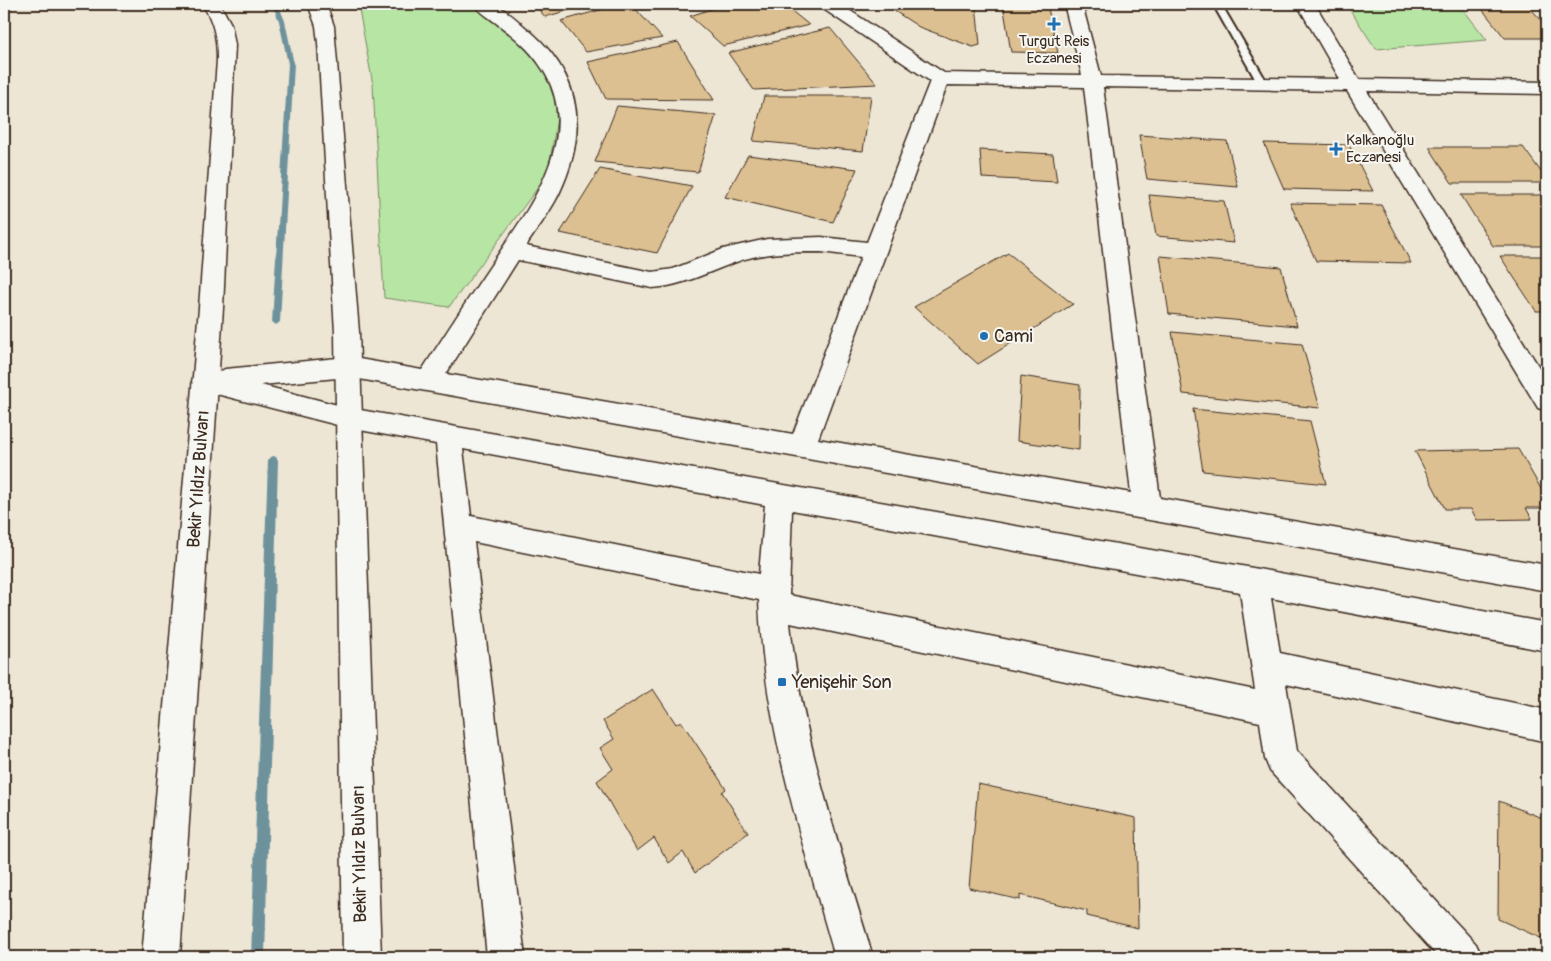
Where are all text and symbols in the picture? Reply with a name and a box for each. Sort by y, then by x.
marker: Turgut Reis Eczanesi [1048,18,1060,30]
place label: Turgut Reis Eczanesi [1019,32,1090,68]
place label: Kalkanoğlu Eczanesi [1346,131,1414,167]
marker: Kalkanoğlu Eczanesi [1330,143,1342,155]
place label: Cami [994,325,1033,348]
marker: Cami [978,330,990,342]
street label: Bekir Yıldız Bulvarı [182,409,215,549]
place label: Yenişehir Son [791,671,892,694]
marker: Yenişehir Son [776,676,788,688]
street label: Bekir Yıldız Bulvarı [347,785,372,923]

